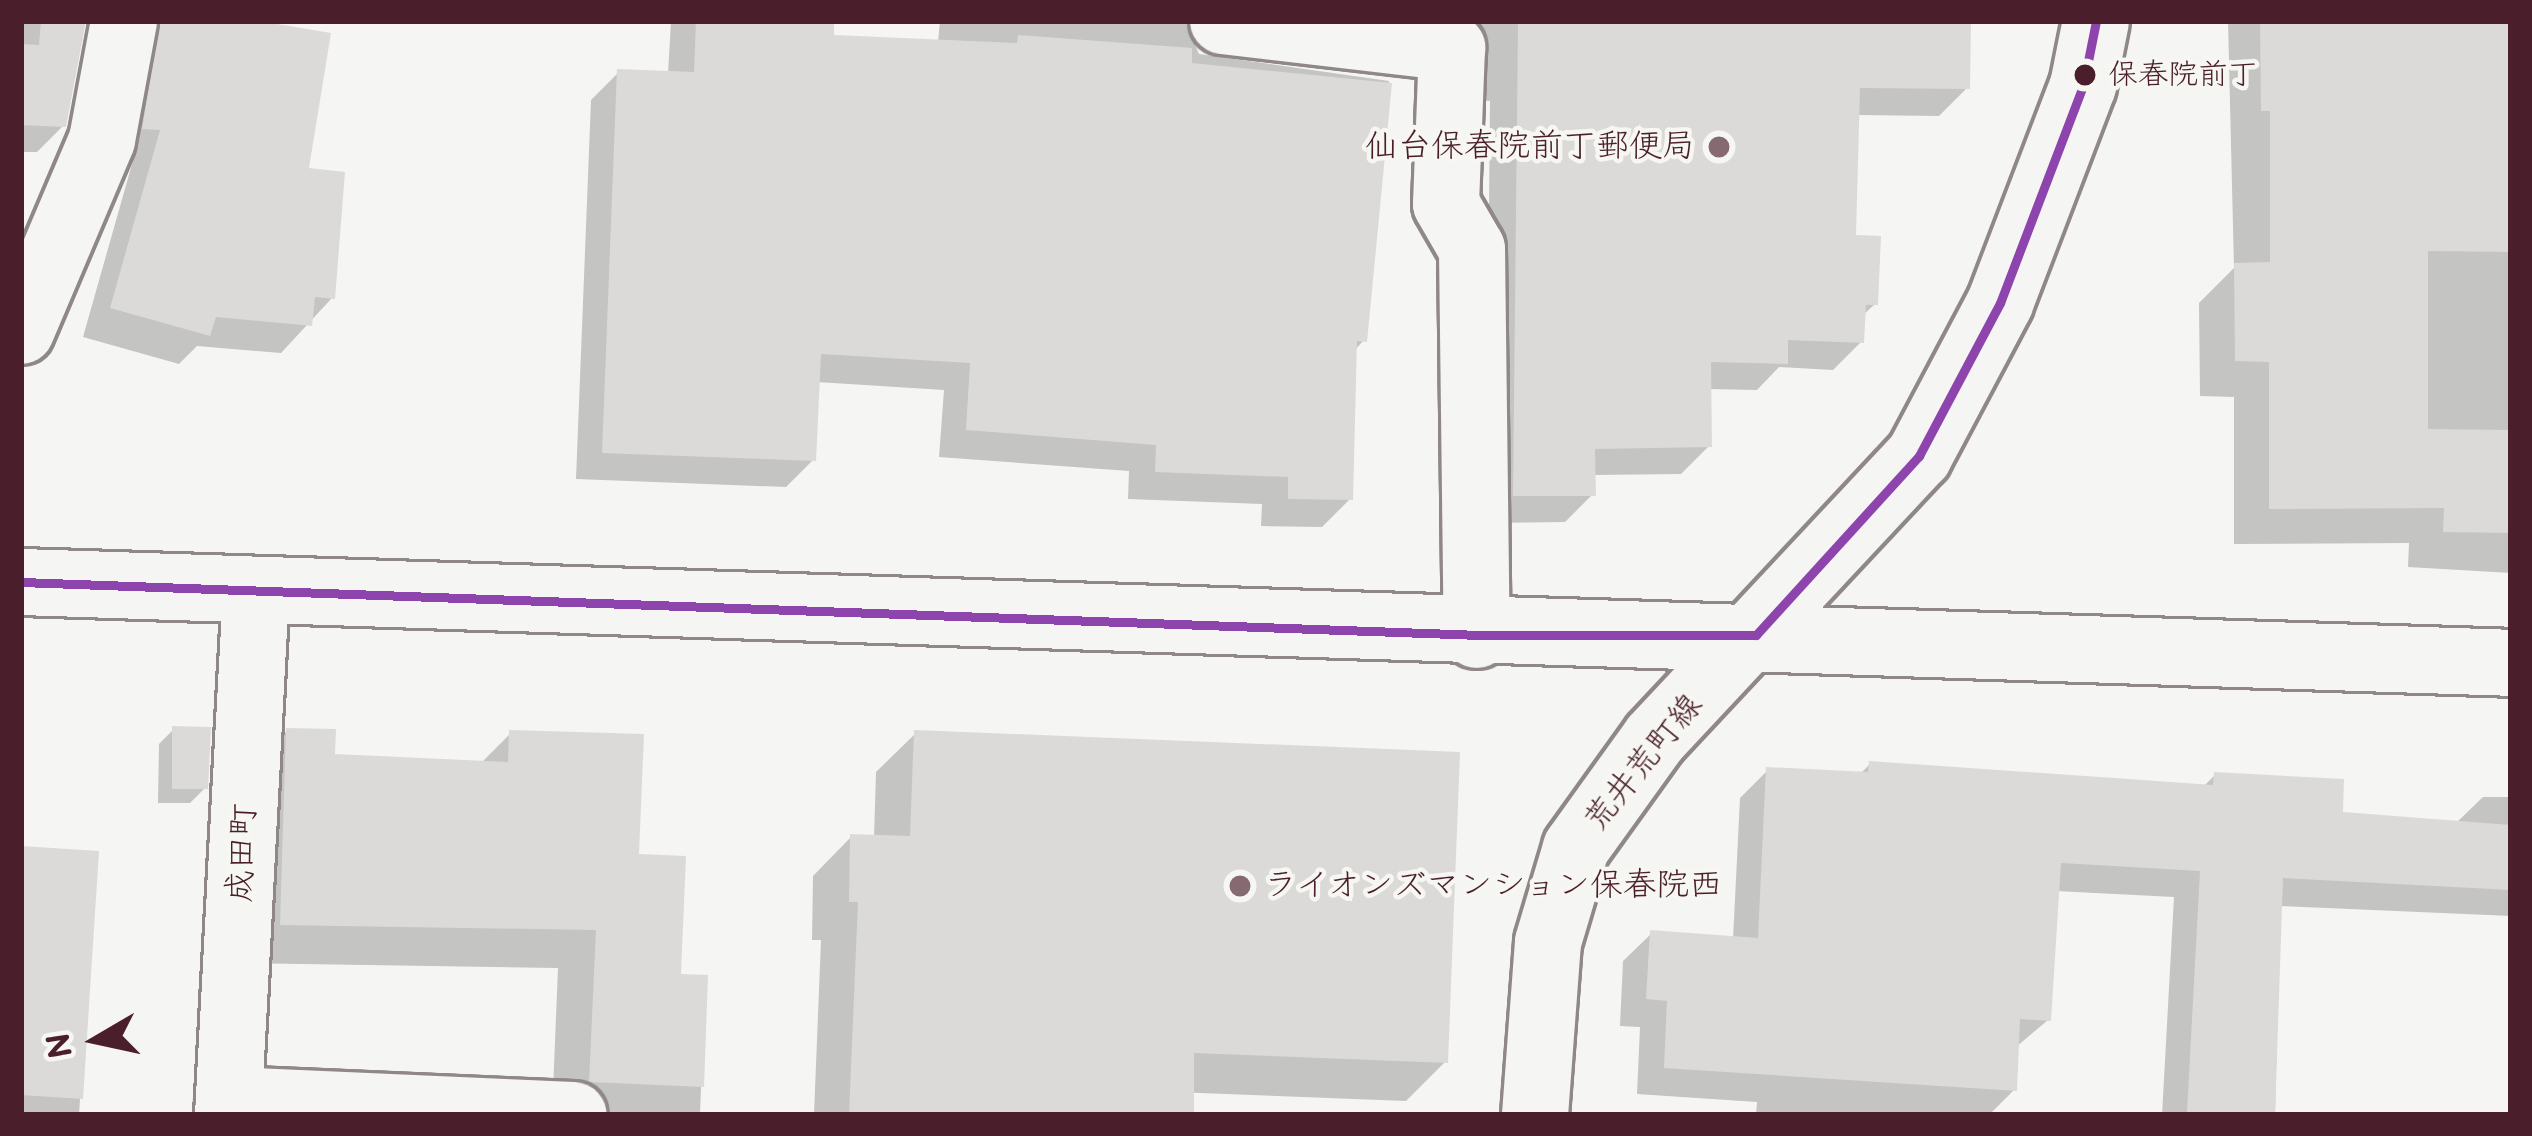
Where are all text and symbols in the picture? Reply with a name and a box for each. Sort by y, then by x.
place label: 保春院前丁 [2108,57,2258,93]
marker: 保春院前丁 [2074,64,2096,86]
place label: 仙台保春院前丁郵便局 [1365,127,1695,167]
marker: 仙台保春院前丁郵便局 [1706,134,1732,160]
street label: 荒井荒町線 [1577,686,1711,840]
street label: 成田町 [221,803,265,903]
place label: ライオンズマンション保春院西 [1264,866,1726,906]
marker: ライオンズマンション保春院西 [1227,873,1253,899]
north arrow [36,980,156,1100]
text: N [39,1030,82,1061]

